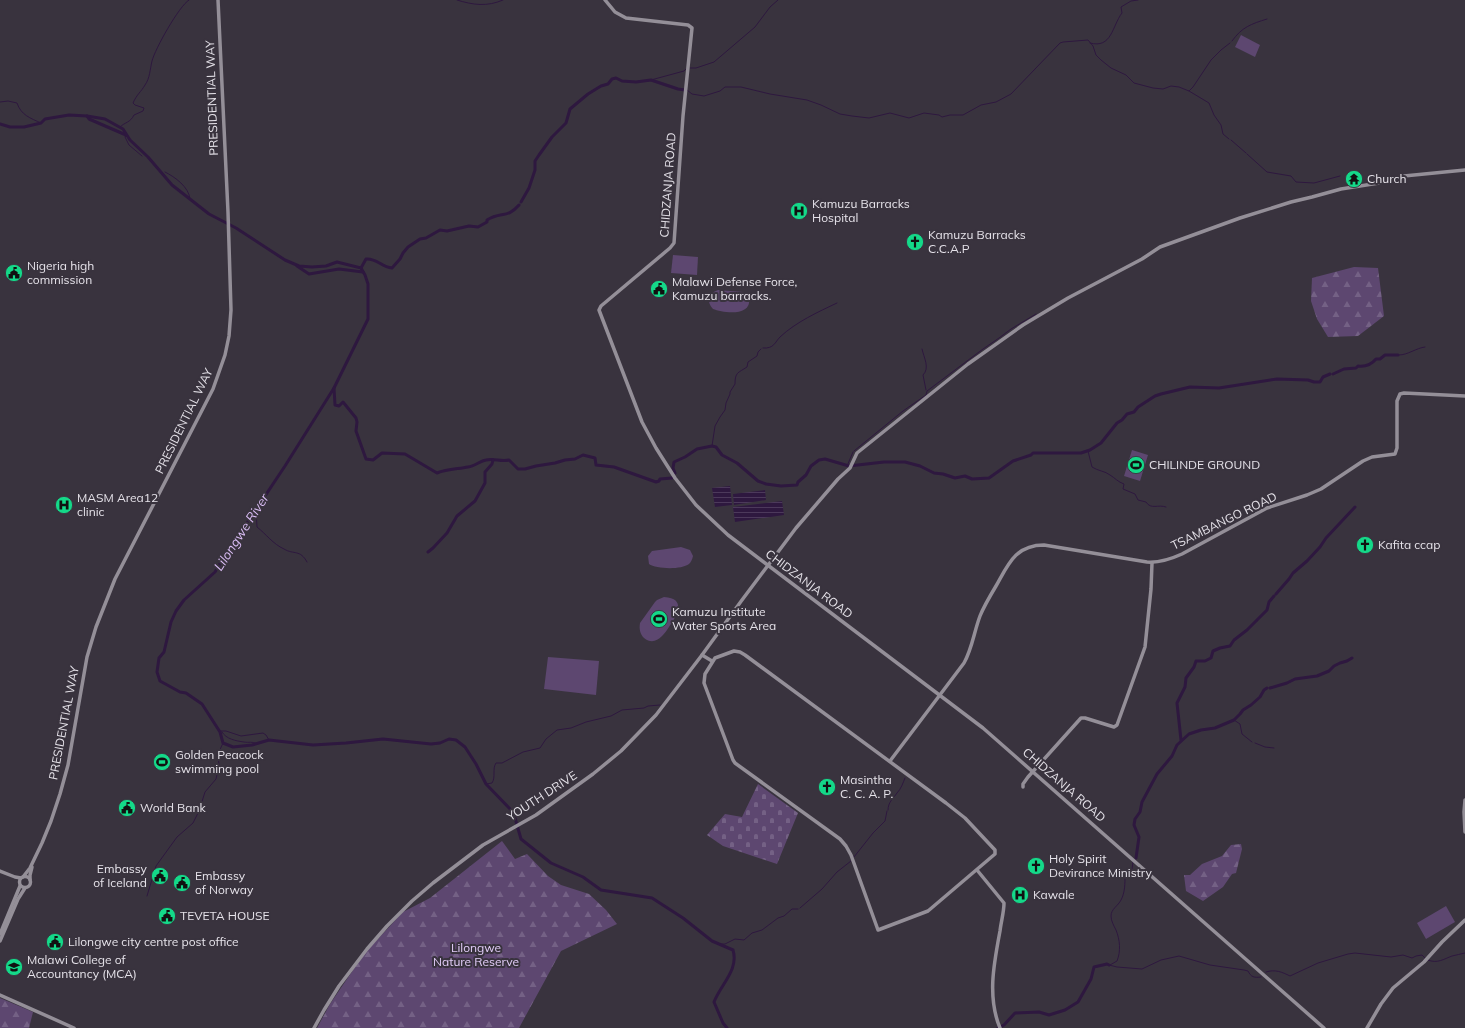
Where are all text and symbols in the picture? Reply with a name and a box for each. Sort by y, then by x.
street label: PRESIDENTIAL WAY [202,39,221,156]
street label: CHIDZANJA ROAD [656,132,679,238]
temple icon: Church [1344,169,1364,189]
place label: Church [1367,171,1406,186]
place label: Kamuzu Barracks Hospital [812,196,910,225]
hospital icon: Kamuzu Barracks Hospital [789,201,809,221]
place label: Kamuzu Barracks C.C.A.P [928,227,1026,256]
church icon: Kamuzu Barracks C.C.A.P [905,232,925,252]
place label: Nigeria high commission [27,258,94,287]
public building icon: Nigeria high commission [4,263,24,283]
place label: Malawi Defense Force, Kamuzu barracks. [672,274,797,303]
public building icon: Malawi Defense Force, Kamuzu barracks. [649,279,669,299]
street label: PRESIDENTIAL WAY [151,365,216,476]
sports icon: CHILINDE GROUND [1126,455,1146,475]
place label: CHILINDE GROUND [1149,457,1260,472]
street label: TSAMBANGO ROAD [1168,488,1279,553]
water label: Lilongwe River [210,489,273,573]
place label: MASM Area12 clinic [77,490,158,519]
hospital icon: MASM Area12 clinic [54,495,74,515]
church icon: Kafita ccap [1355,535,1375,555]
place label: Kafita ccap [1378,537,1440,552]
street label: CHIDZANJA ROAD [763,546,856,621]
place label: Kamuzu Institute Water Sports Area [672,604,776,633]
sports icon: Kamuzu Institute Water Sports Area [649,609,669,629]
street label: PRESIDENTIAL WAY [45,664,82,781]
street label: CHIDZANJA ROAD [1020,744,1109,825]
place label: Golden Peacock swimming pool [175,747,264,776]
sports icon: Golden Peacock swimming pool [152,752,172,772]
street label: YOUTH DRIVE [503,767,579,824]
place label: Masintha C. C. A. P. [840,772,893,801]
church icon: Masintha C. C. A. P. [817,777,837,797]
public building icon: World Bank [117,798,137,818]
place label: World Bank [140,800,206,815]
place label: Holy Spirit Devirance Ministry [1049,851,1152,880]
church icon: Holy Spirit Devirance Ministry [1026,856,1046,876]
place label: Embassy of Iceland [93,861,148,890]
public building icon: Embassy of Iceland [150,866,170,886]
place label: Embassy of Norway [195,868,254,897]
public building icon: Embassy of Norway [172,873,192,893]
hospital icon: Kawale [1010,885,1030,905]
place label: Kawale [1033,887,1075,902]
public building icon: TEVETA HOUSE [157,906,177,926]
place label: TEVETA HOUSE [180,908,270,923]
public building icon: Lilongwe city centre post office [45,932,65,952]
place label: Lilongwe city centre post office [68,934,239,949]
park label: Lilongwe Nature Reserve [433,940,519,969]
place label: Malawi College of Accountancy (MCA) [27,952,137,981]
school or university icon: Malawi College of Accountancy (MCA) [4,957,24,977]

